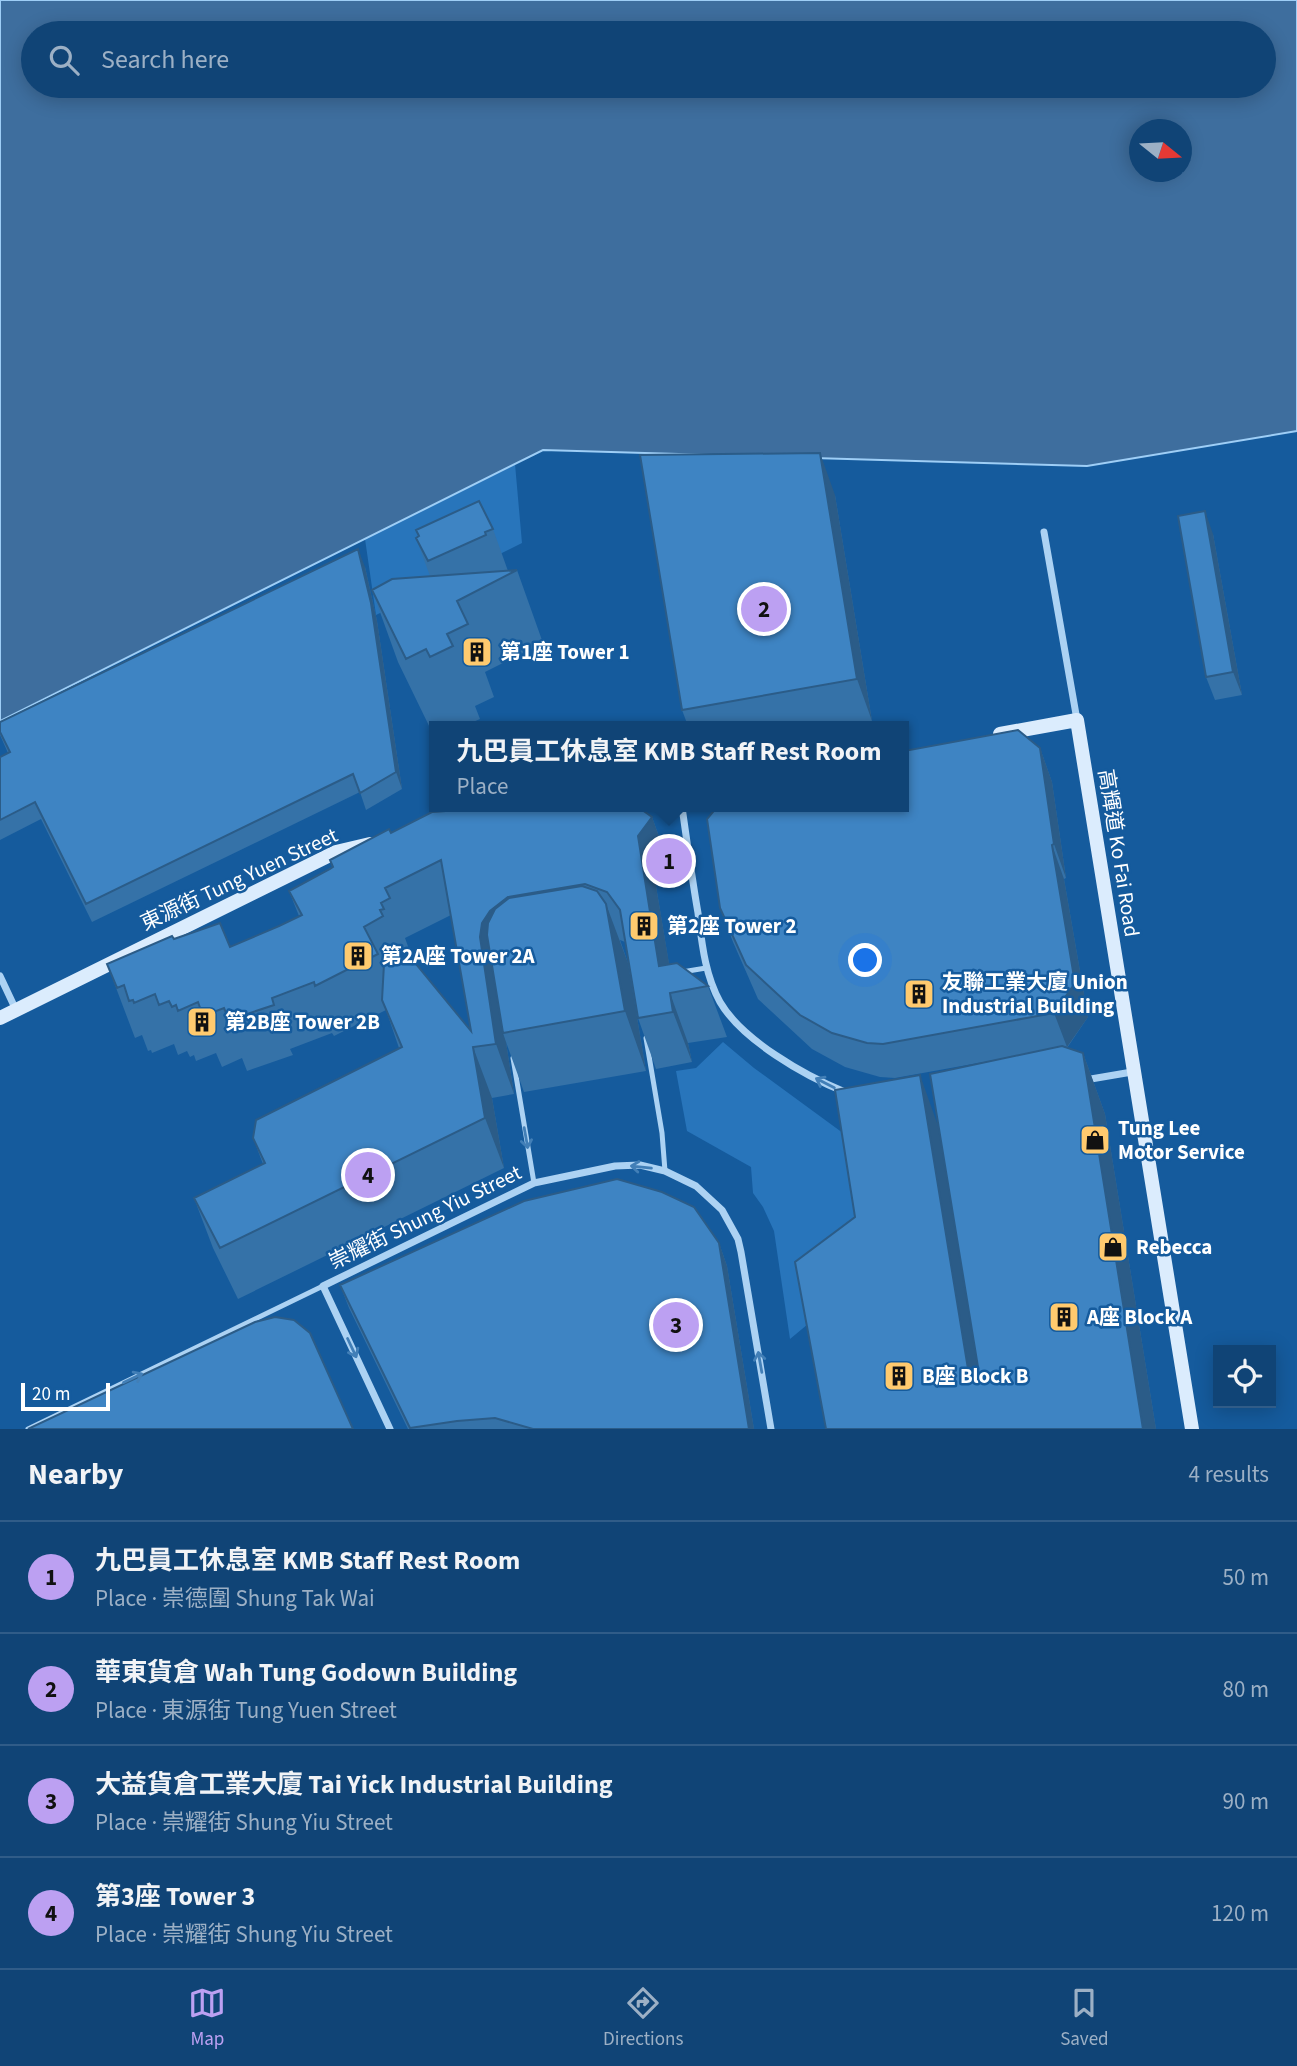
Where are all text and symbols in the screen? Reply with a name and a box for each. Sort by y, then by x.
search box [21,21,1276,98]
icon: search [45,41,83,79]
text: Search here [101,41,229,78]
north arrow [1129,119,1192,182]
pin: 2 [741,583,787,635]
building icon: 第1座 Tower 1 [460,635,494,669]
place label: 第1座 Tower 1 [500,637,630,667]
popup [429,721,909,812]
text: 九巴員工休息室 KMB Staff Rest Room [456,733,882,770]
street label: 高輝道 Ko Fai Road [1091,767,1147,939]
text: Place [456,770,508,803]
street label: 東源街 Tung Yuen Street [135,820,343,938]
pin: 1 [646,835,692,887]
building icon: 第2座 Tower 2 [627,909,661,943]
place label: 第2座 Tower 2 [667,911,797,941]
building icon: 第2A座 Tower 2A [341,939,375,973]
place label: 第2A座 Tower 2A [381,941,536,971]
your location [848,943,882,977]
place label: 友聯工業大廈 Union Industrial Building [942,967,1128,1021]
building icon: 友聯工業大廈 Union Industrial Building [902,977,936,1011]
building icon: 第2B座 Tower 2B [185,1005,219,1039]
place label: 第2B座 Tower 2B [225,1007,380,1037]
one-way arrow [815,1076,836,1090]
place label: Tung Lee Motor Service [1118,1113,1245,1167]
shop icon: Tung Lee Motor Service [1078,1123,1112,1157]
one-way arrow [520,1126,533,1149]
pin: 4 [345,1149,391,1201]
street label: 崇耀街 Shung Yiu Street [324,1157,526,1277]
one-way arrow [630,1160,653,1173]
shop icon: Rebecca [1096,1230,1130,1264]
place label: Rebecca [1136,1232,1212,1262]
pin: 3 [653,1299,699,1351]
building icon: A座 Block A [1047,1300,1081,1334]
place label: A座 Block A [1086,1302,1193,1332]
one-way arrow [346,1336,359,1358]
map controls [1213,1345,1276,1408]
button: locate [1213,1345,1276,1408]
one-way arrow [753,1351,766,1374]
building icon: B座 Block B [882,1359,916,1393]
place label: B座 Block B [922,1361,1029,1391]
one-way arrow [122,1370,143,1384]
scale bar [21,1380,110,1412]
text: 20 m [32,1381,70,1408]
text: Nearby [28,1453,123,1496]
text: 4 results [1189,1458,1269,1491]
text: 九巴員工休息室 KMB Staff Rest Room [95,1542,520,1579]
text: 1 [45,1561,57,1594]
text: 50 m [1222,1561,1269,1594]
text: Place · 崇德圍 Shung Tak Wai [95,1582,375,1615]
text: 華東貨倉 Wah Tung Godown Building [95,1654,517,1691]
text: 2 [45,1673,57,1706]
text: 80 m [1222,1673,1269,1706]
text: Place · 東源街 Tung Yuen Street [95,1694,397,1727]
text: 大益貨倉工業大廈 Tai Yick Industrial Building [95,1766,613,1803]
text: 3 [45,1785,57,1818]
text: 90 m [1222,1785,1269,1818]
text: Place · 崇耀街 Shung Yiu Street [95,1806,393,1839]
text: 第3座 Tower 3 [95,1878,255,1915]
text: 4 [45,1897,57,1930]
text: 120 m [1211,1897,1269,1930]
text: Place · 崇耀街 Shung Yiu Street [95,1918,393,1951]
tab: Map [188,1984,226,2053]
tab: Directions [603,1984,683,2053]
tab: Saved [1060,1984,1109,2053]

